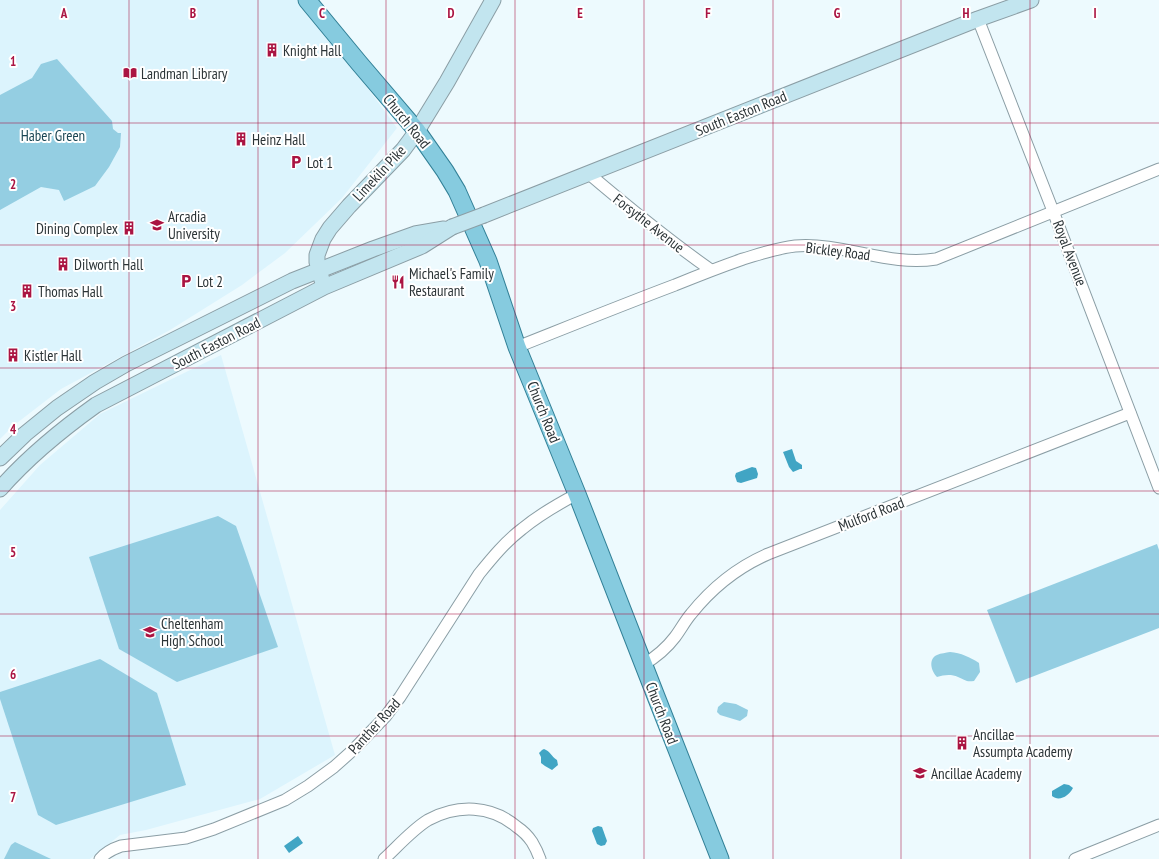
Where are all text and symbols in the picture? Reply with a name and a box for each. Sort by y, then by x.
text: A [60,5,68,22]
text: B [190,5,196,22]
text: C [319,5,325,22]
text: D [448,5,455,22]
text: E [577,5,583,22]
text: F [705,5,711,22]
text: G [834,5,841,22]
text: H [963,5,970,22]
text: I [1093,5,1097,22]
place label: Knight Hall [283,41,342,60]
building icon: Knight Hall [264,42,280,58]
text: 1 [10,53,16,70]
place label: Landman Library [141,64,228,83]
library icon: Landman Library [122,65,138,81]
street label: South Easton Road [693,86,789,140]
street label: Church Road [379,90,435,152]
park label: Haber Green [21,126,85,145]
place label: Heinz Hall [252,130,306,149]
building icon: Heinz Hall [233,131,249,147]
street label: Limekiln Pike [348,141,410,205]
place label: Lot 1 [307,153,333,172]
parking icon: Lot 1 [288,154,304,170]
text: 2 [10,176,16,193]
street label: Forsythe Avenue [610,189,688,257]
place label: Arcadia University [168,207,220,243]
school or university icon: Arcadia University [149,217,165,233]
street label: Royal Avenue [1049,217,1091,289]
place label: Dining Complex [36,219,118,238]
building icon: Dining Complex [121,220,137,236]
street label: Bickley Road [805,238,871,264]
place label: Dilworth Hall [74,255,144,274]
building icon: Dilworth Hall [55,256,71,272]
place label: Michael's Family Restaurant [409,264,494,300]
place label: Lot 2 [197,272,223,291]
parking icon: Lot 2 [178,273,194,289]
restaurant icon: Michael's Family Restaurant [390,274,406,290]
place label: Thomas Hall [38,282,103,301]
building icon: Thomas Hall [19,283,35,299]
text: 3 [10,298,16,315]
street label: South Easton Road [169,313,263,373]
place label: Kistler Hall [24,346,82,365]
building icon: Kistler Hall [5,347,21,363]
street label: Church Road [523,378,565,446]
text: 4 [10,421,17,438]
street label: Mulford Road [835,493,907,535]
text: 5 [10,544,16,561]
place label: Cheltenham High School [161,614,224,650]
school or university icon: Cheltenham High School [142,624,158,640]
text: 6 [10,666,16,683]
street label: Church Road [642,679,682,747]
street label: Panther Road [344,694,404,758]
place label: Ancillae Assumpta Academy [973,725,1073,761]
building icon: Ancillae Assumpta Academy [954,735,970,751]
place label: Ancillae Academy [931,764,1022,783]
school or university icon: Ancillae Academy [912,765,928,781]
text: 7 [10,789,16,806]

